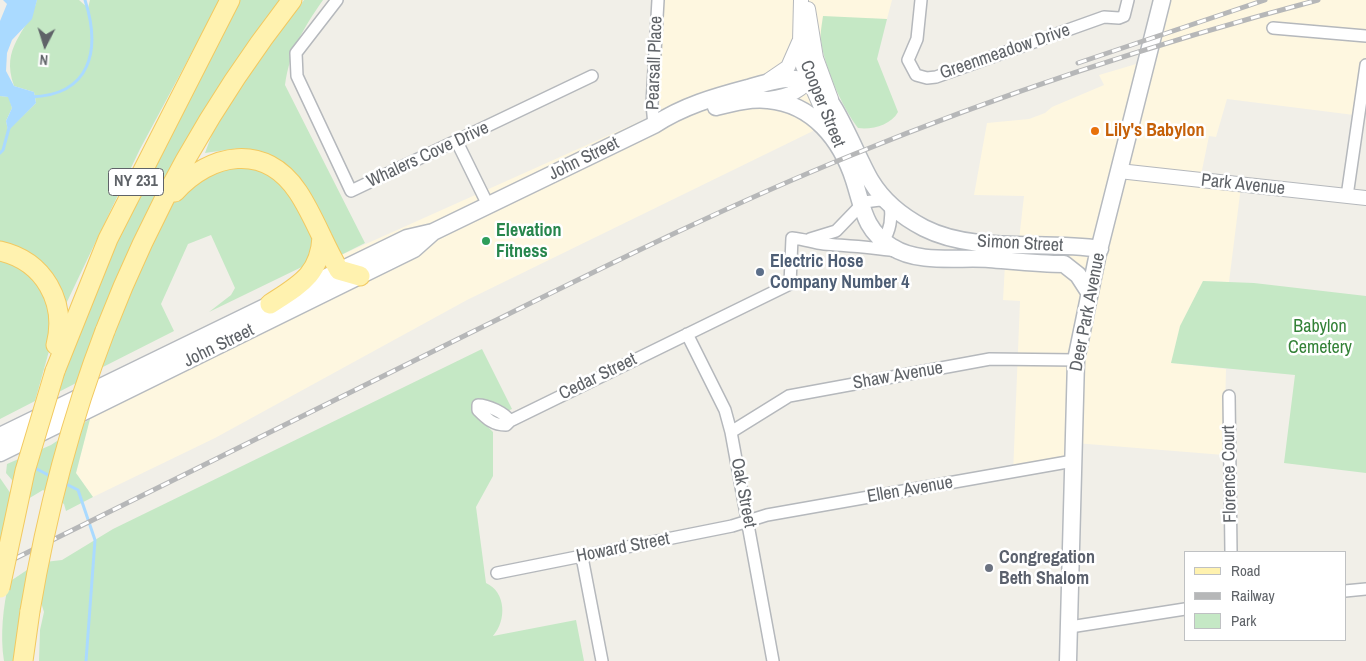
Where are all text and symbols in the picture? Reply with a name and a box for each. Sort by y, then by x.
street label: Pearsall Place [643,15,667,111]
north arrow [20,20,70,70]
street label: Greenmeadow Drive [937,20,1073,84]
text: N [39,51,49,69]
street label: Cooper Street [795,57,849,151]
street label: Whalers Cove Drive [364,117,492,193]
place label: Lily's Babylon [1105,120,1204,142]
marker: Lily's Babylon [1089,125,1101,137]
street label: John Street [545,133,623,185]
road number: NY 231 [108,168,164,196]
street label: Park Avenue [1200,170,1286,200]
place label: Elevation Fitness [496,220,562,262]
street label: Simon Street [976,231,1064,257]
marker: Elevation Fitness [480,235,492,247]
place label: Electric Hose Company Number 4 [770,251,909,294]
street label: Deer Park Avenue [1066,251,1110,373]
marker: Electric Hose Company Number 4 [754,266,766,278]
park label: Babylon Cemetery [1288,316,1352,358]
street label: John Street [180,320,258,372]
street label: Cedar Street [556,349,640,405]
street label: Shaw Avenue [851,357,945,395]
street label: Florence Court [1218,425,1242,523]
street label: Oak Street [726,456,760,530]
street label: Ellen Avenue [865,472,955,508]
street label: Howard Street [575,528,671,568]
place label: Congregation Beth Shalom [999,547,1095,590]
legend [1184,551,1346,641]
text: Road [1231,560,1260,581]
marker: Congregation Beth Shalom [983,562,995,574]
text: Railway [1231,585,1275,606]
text: Park [1231,610,1256,631]

